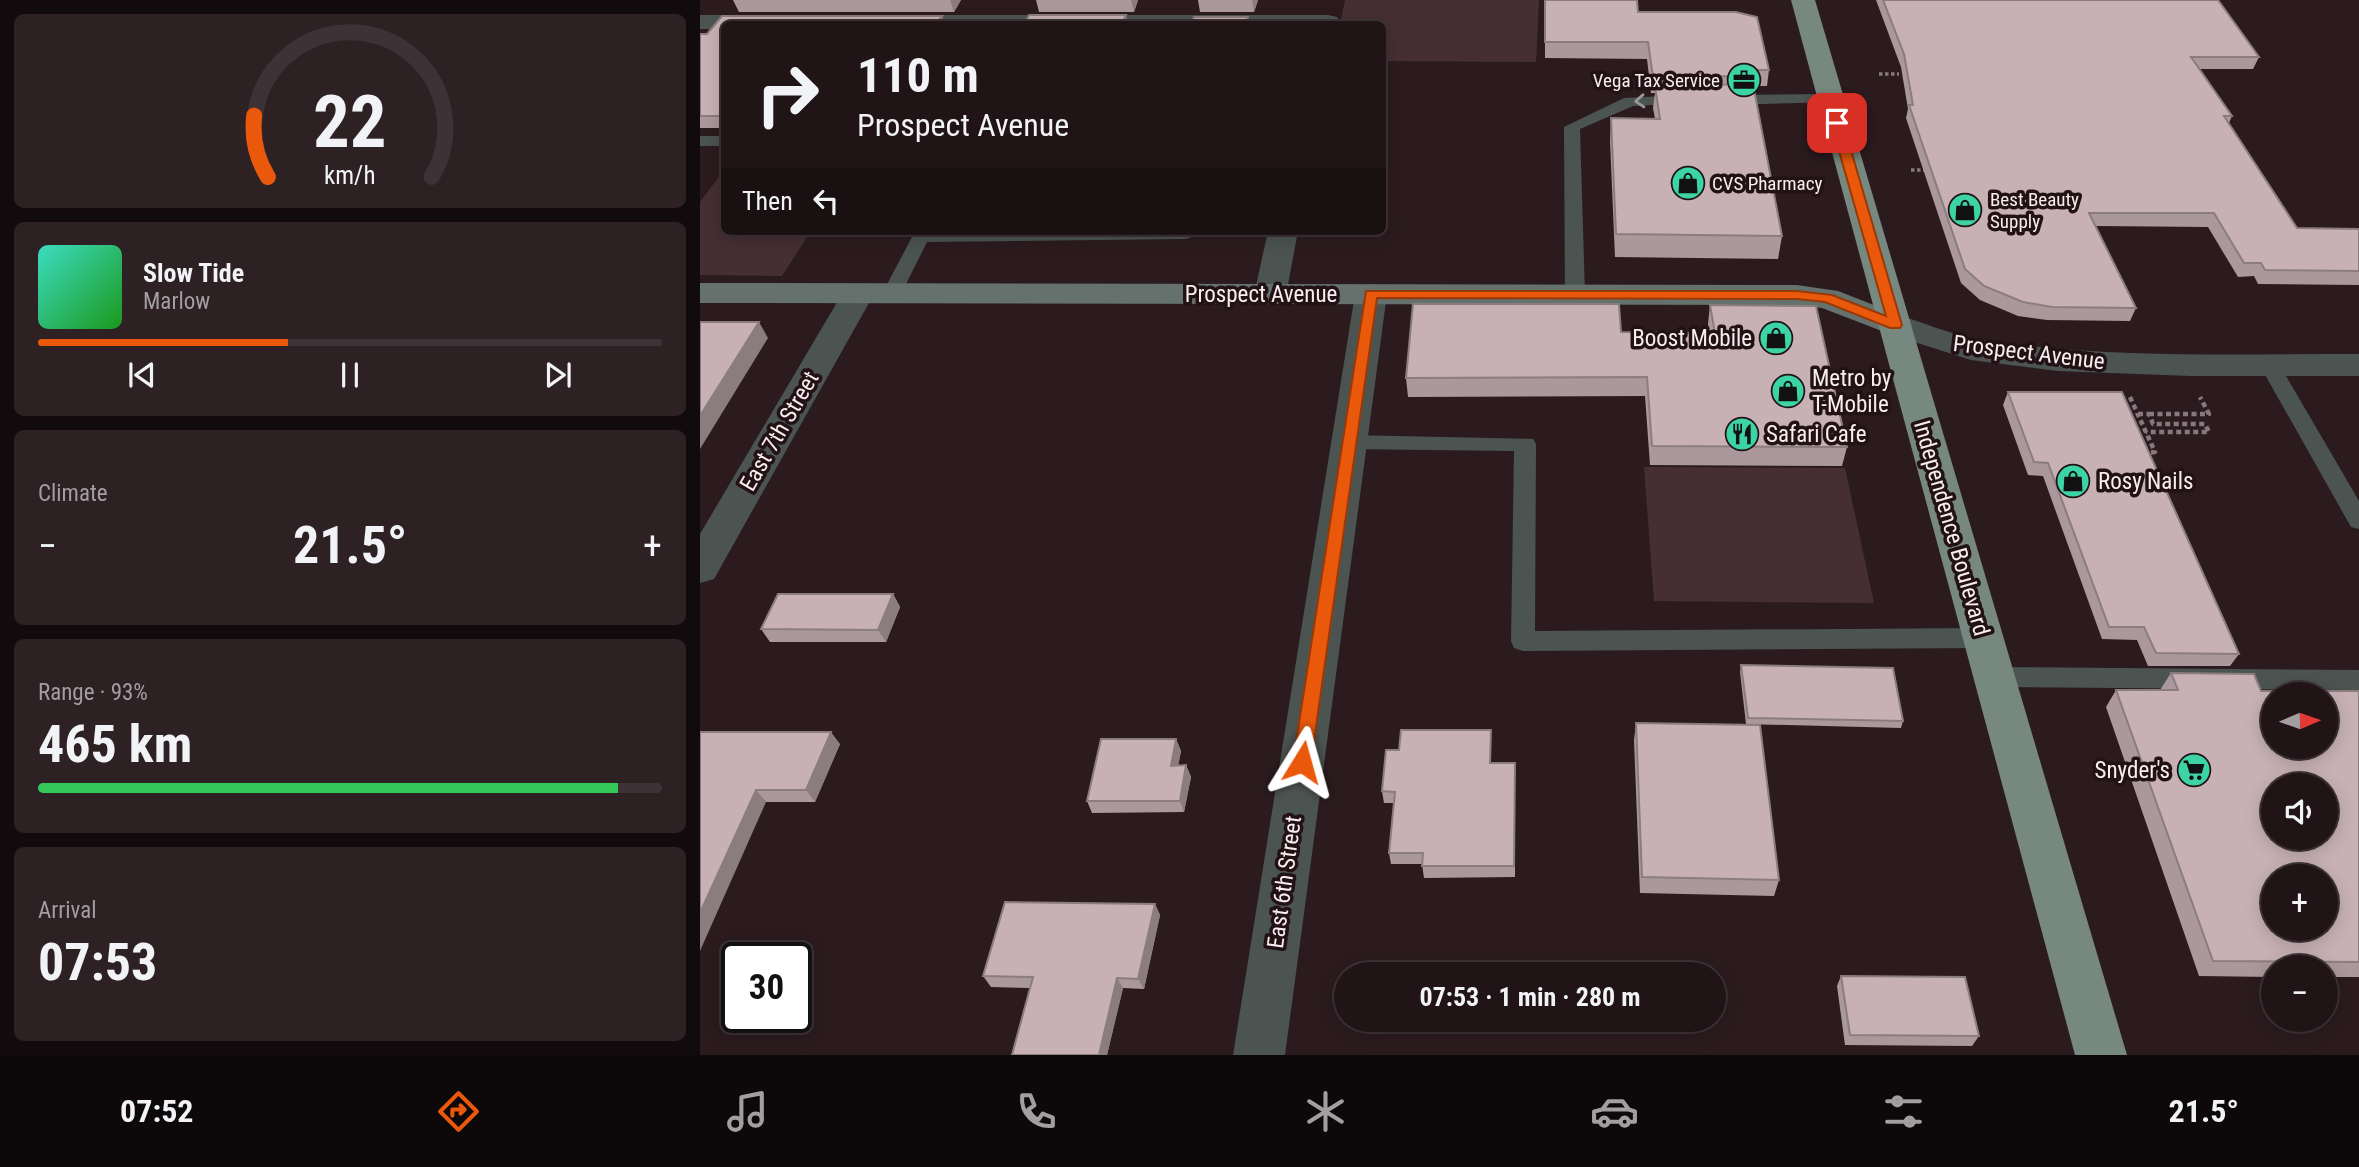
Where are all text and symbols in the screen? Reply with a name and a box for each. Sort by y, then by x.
text: 110 m [857,47,979,104]
icon: right [742,49,833,140]
office icon: Vega Tax Service [1725,61,1763,99]
place label: Vega Tax Service [1593,69,1720,92]
text: 22 [313,79,387,165]
pin [1807,93,1867,153]
one-way arrow [1634,94,1645,109]
icon: arrive [1818,104,1856,142]
text: Prospect Avenue [857,106,1069,144]
text: km/h [324,161,376,190]
shop icon: CVS Pharmacy [1669,164,1707,202]
place label: CVS Pharmacy [1712,172,1822,195]
icon: left [807,182,845,220]
text: Then [742,186,793,216]
place label: Best Beauty Supply [1990,188,2079,233]
shop icon: Best Beauty Supply [1946,191,1984,229]
text: Slow Tide [143,258,244,288]
street label: Prospect Avenue [1185,281,1337,308]
text: Marlow [143,288,210,315]
shop icon: Boost Mobile [1757,319,1795,357]
place label: Boost Mobile [1632,325,1752,352]
street label: Prospect Avenue [1952,330,2106,375]
icon: previous [123,356,161,394]
icon: pause [331,356,369,394]
icon: next [539,356,577,394]
place label: Metro by T-Mobile [1812,365,1892,418]
street label: East 7th Street [734,367,824,496]
shop icon: Metro by T-Mobile [1769,372,1807,410]
restaurant icon: Safari Cafe [1723,415,1761,453]
street label: Independence Boulevard [1908,418,1995,639]
place label: Safari Cafe [1766,421,1867,448]
shop icon: Rosy Nails [2054,462,2092,500]
place label: Rosy Nails [2098,468,2193,495]
text: Climate [38,480,108,507]
text: 21.5° [293,515,407,576]
text: − [38,524,57,568]
text: + [643,524,662,568]
text: Range · 93% [38,679,148,706]
north arrow [2261,682,2338,760]
map controls [2261,682,2338,1032]
text: 465 km [38,714,192,775]
position arrow [1265,725,1339,799]
supermarket icon: Snyder's [2175,751,2213,789]
place label: Snyder's [2095,757,2170,784]
button: sound [2261,773,2338,850]
street label: East 6th Street [1262,814,1307,950]
button: + [2261,864,2338,941]
text: Arrival [38,897,97,924]
text: 07:53 [38,932,157,993]
speed limit sign: 30 [721,942,812,1033]
button: − [2261,955,2338,1032]
text: 07:53 · 1 min · 280 m [1420,982,1640,1012]
icon: directions [434,1087,483,1136]
icon: music [723,1087,772,1136]
icon: phone [1012,1087,1061,1136]
icon: climate [1301,1087,1350,1136]
icon: car [1590,1087,1639,1136]
icon: filters [1879,1087,1928,1136]
text: 07:52 [120,1092,194,1130]
text: 21.5° [2169,1092,2239,1130]

